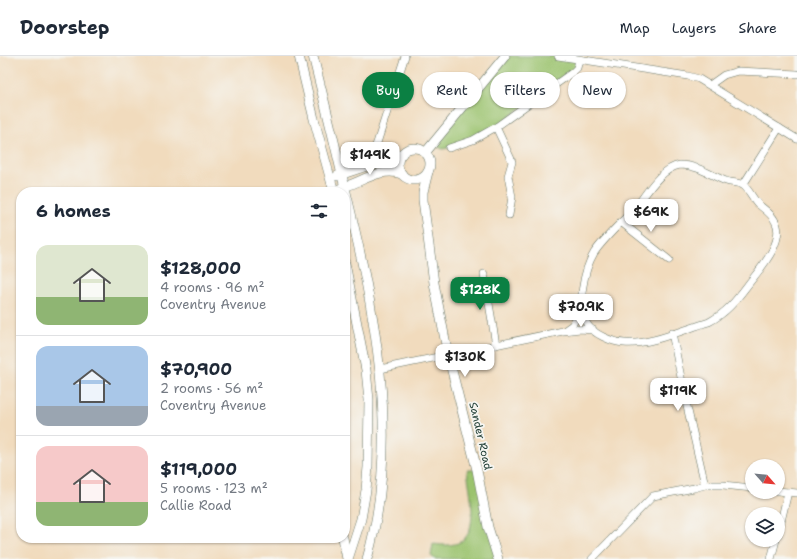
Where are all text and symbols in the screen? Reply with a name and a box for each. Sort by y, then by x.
text: Doorstep [20,15,109,40]
text: Map [620,19,650,37]
text: Layers [672,19,716,37]
text: Share [738,19,777,37]
chip: Buy [362,72,414,108]
chip: Rent [422,72,482,108]
chip: Filters [490,72,560,108]
chip: New [568,72,626,108]
pin: $149K [342,142,398,176]
text: $149K [350,146,390,163]
pin: $69K [627,199,675,233]
text: 6 homes [36,200,111,222]
icon: filters [308,200,330,222]
text: $69K [633,203,669,220]
text: $128,000 [160,257,241,279]
icon: home [68,261,116,309]
pin: $128K [452,277,508,311]
text: 4 rooms · 96 m² [160,279,264,296]
text: $128K [460,281,500,298]
pin: $70.9K [548,294,614,328]
text: Coventry Avenue [160,296,266,313]
text: $70.9K [558,298,604,315]
pin: $130K [437,344,493,378]
text: $130K [444,348,486,365]
text: $70,900 [160,358,232,380]
icon: home [68,362,116,410]
pin: $119K [650,378,706,412]
text: 2 rooms · 56 m² [160,380,263,397]
text: $119K [659,382,697,399]
text: Coventry Avenue [160,397,266,414]
street label: Sander Road [465,401,496,471]
text: $119,000 [160,458,237,480]
north arrow [745,459,785,499]
map controls [745,459,785,547]
icon: home [68,462,116,510]
text: 5 rooms · 123 m² [160,480,268,497]
text: Callie Road [160,497,231,514]
button: layers [745,507,785,547]

